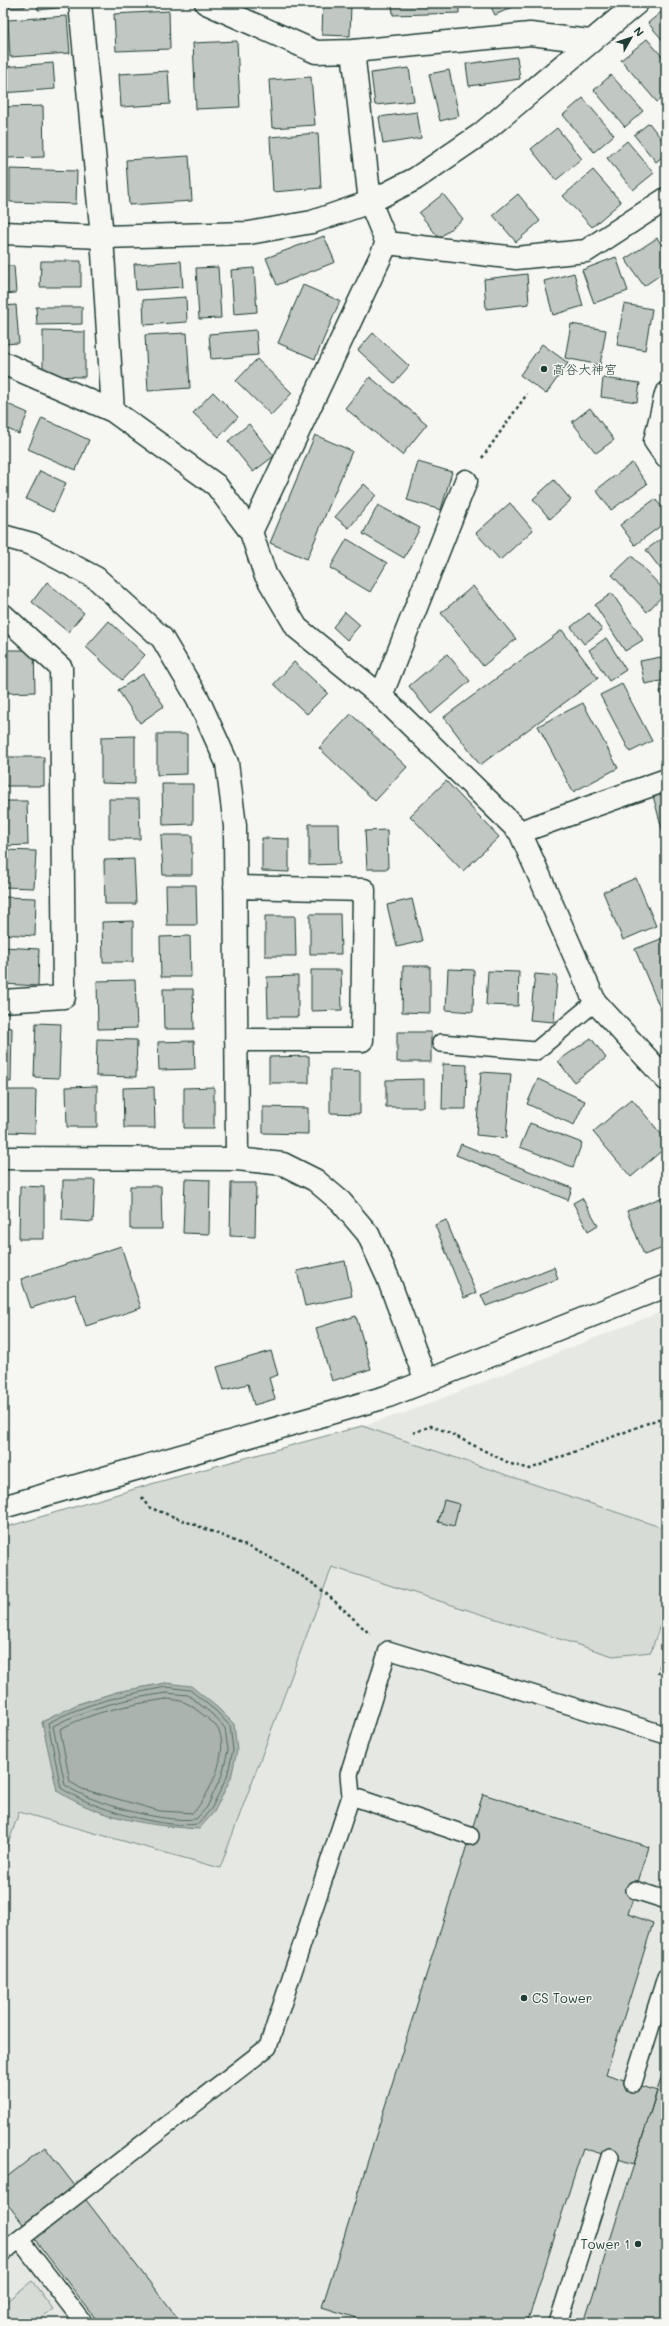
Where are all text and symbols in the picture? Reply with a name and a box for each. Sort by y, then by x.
north arrow [611,18,651,58]
text: N [631,23,648,39]
place label: 高谷大神宮 [552,360,617,377]
marker: 高谷大神宮 [539,364,549,374]
place label: CS Tower [532,1989,592,2006]
marker: CS Tower [519,1993,529,2003]
place label: Tower 1 [580,2235,630,2252]
marker: Tower 1 [633,2239,643,2249]

